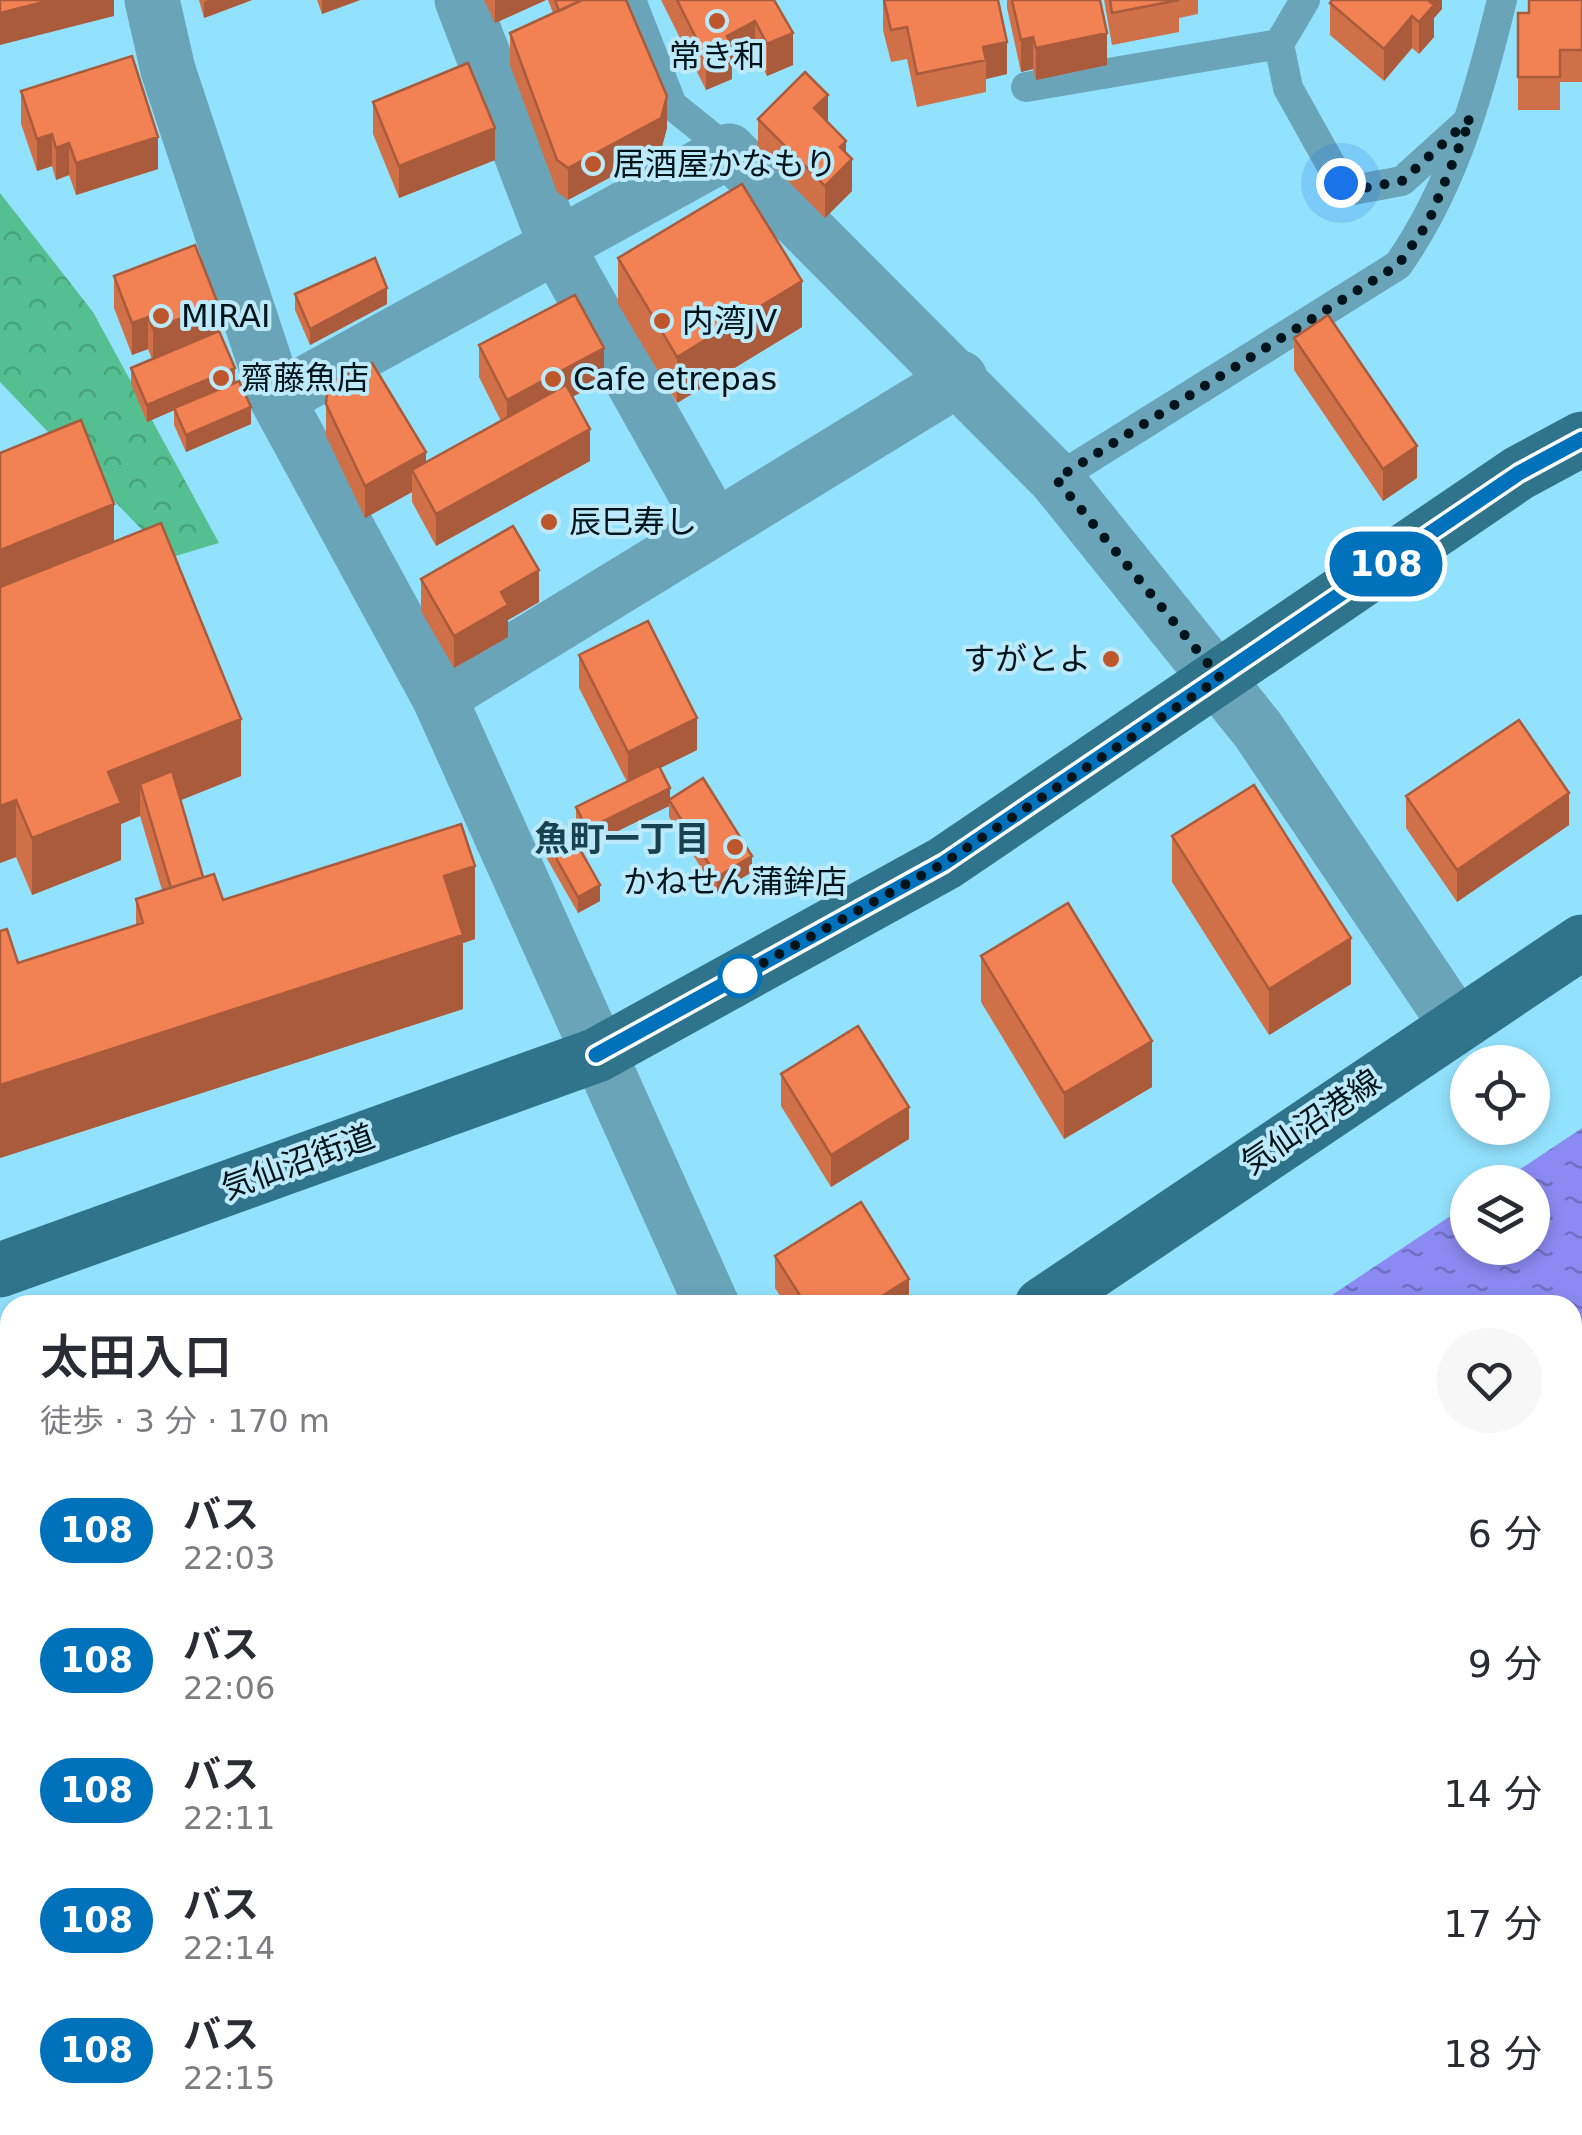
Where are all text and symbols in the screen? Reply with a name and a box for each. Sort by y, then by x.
marker: 常き和 [706,10,728,32]
place label: 常き和 [669,37,765,75]
place label: 居酒屋かなもり [613,145,837,183]
marker: 居酒屋かなもり [582,153,604,175]
your location [1316,158,1366,208]
place label: MIRAI [181,297,270,335]
place label: 内湾JV [682,302,777,340]
marker: MIRAI [150,305,172,327]
marker: 内湾JV [651,310,673,332]
place label: 齋藤魚店 [241,359,369,397]
place label: Cafe etrepas [573,360,777,398]
marker: 齋藤魚店 [210,367,232,389]
marker: Cafe etrepas [542,368,564,390]
place label: 辰巳寿し [569,503,697,541]
marker: 辰巳寿し [538,511,560,533]
line badge: 108 [1328,532,1444,596]
text: 108 [1349,544,1423,584]
place label: すがとよ [963,640,1091,678]
marker: すがとよ [1100,648,1122,670]
district label: 魚町一丁目 [534,819,710,859]
marker: かねせん蒲鉾店 [724,836,746,858]
place label: かねせん蒲鉾店 [623,863,847,901]
unlabelled marker [719,955,761,997]
map controls [1450,1045,1550,1265]
button: locate [1450,1045,1550,1145]
street label: 気仙沼港線 [1234,1062,1388,1182]
street label: 気仙沼街道 [216,1117,380,1207]
button: layers [1450,1165,1550,1265]
button: heart [1437,1328,1542,1433]
text: 太田入口 [40,1329,232,1385]
text: 徒歩 · 3 分 · 170 m [40,1402,330,1440]
text: バス [183,1493,259,1537]
text: 108 [60,1510,133,1550]
text: 6 分 [1468,1512,1542,1556]
text: 22:03 [183,1539,275,1577]
text: バス [183,1623,259,1667]
text: 108 [60,1640,133,1680]
text: 9 分 [1468,1642,1542,1686]
text: 22:06 [183,1669,275,1707]
text: バス [183,1753,259,1797]
text: 108 [60,1770,133,1810]
text: 14 分 [1444,1772,1542,1816]
text: 22:11 [183,1799,275,1837]
text: バス [183,1883,259,1927]
text: 108 [60,1900,133,1940]
text: 17 分 [1444,1902,1542,1946]
text: 22:14 [183,1929,275,1967]
text: バス [183,2013,259,2057]
text: 108 [60,2030,133,2070]
text: 18 分 [1444,2032,1542,2076]
text: 22:15 [183,2059,275,2097]

